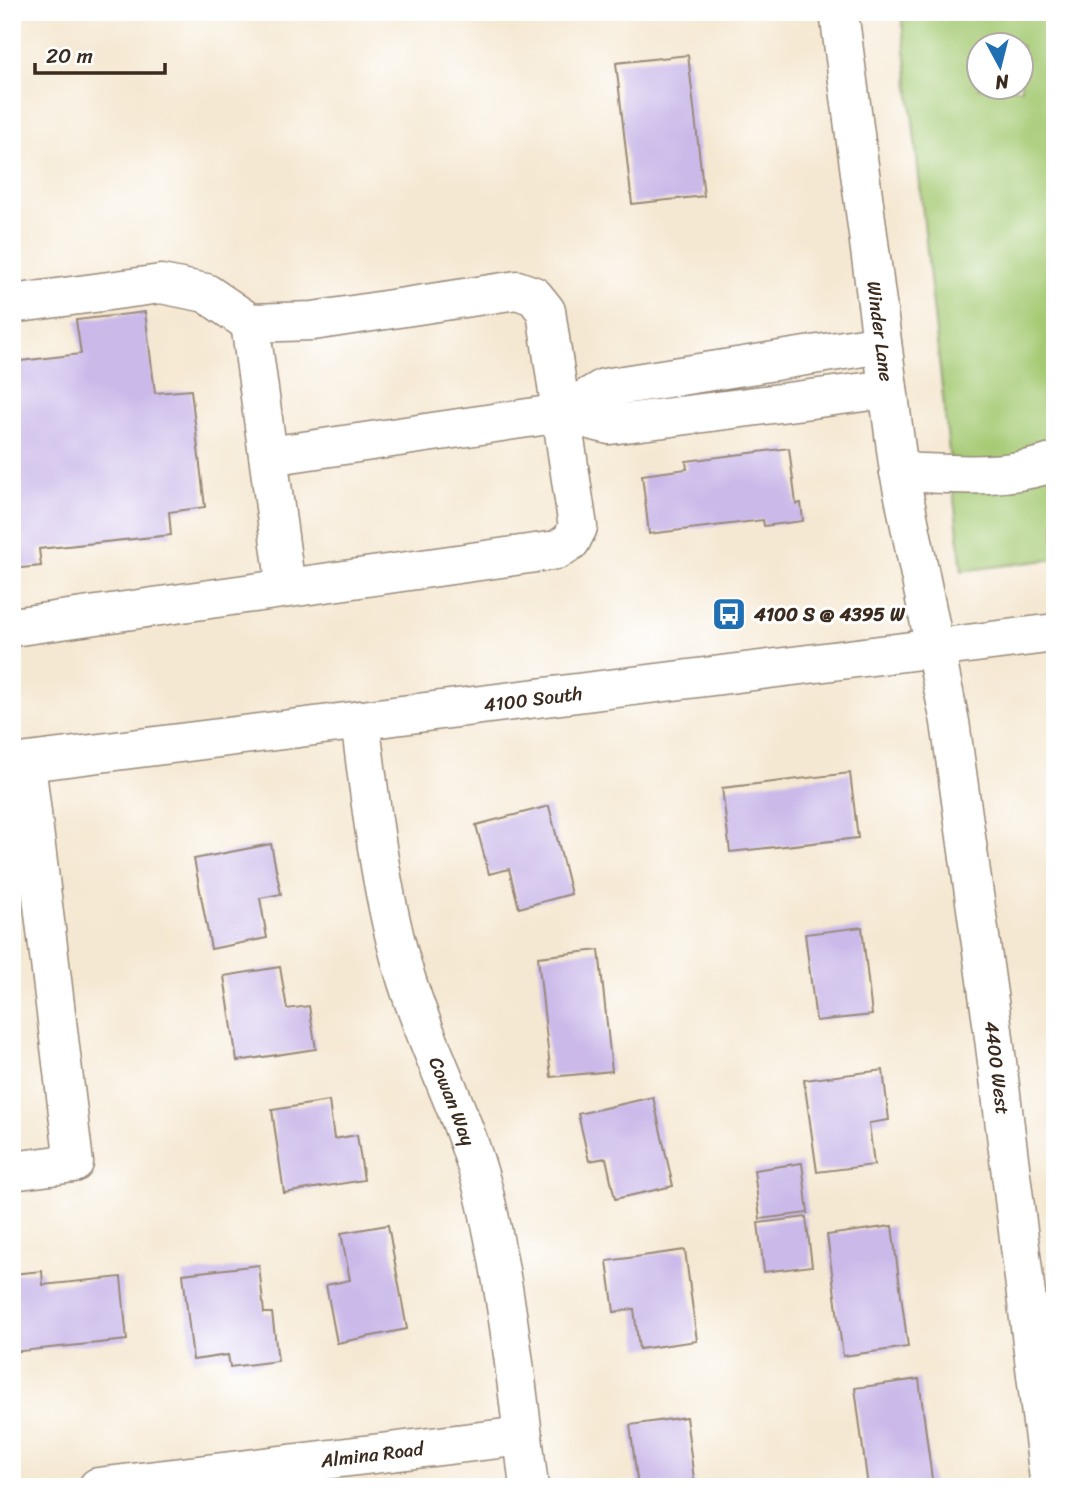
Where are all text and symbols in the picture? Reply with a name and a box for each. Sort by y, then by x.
scale bar [35,32,164,76]
north arrow [965,32,1036,102]
text: 20 m [46,37,93,75]
text: N [993,65,1012,100]
street label: Winder Lane [858,279,904,384]
bus stop icon: 4100 S @ 4395 W [710,595,748,633]
place label: 4100 S @ 4395 W [753,598,906,631]
street label: 4100 South [482,676,584,721]
street label: 4400 West [975,1019,1020,1116]
street label: Cowan Way [420,1051,485,1150]
street label: Almina Road [318,1431,427,1477]

